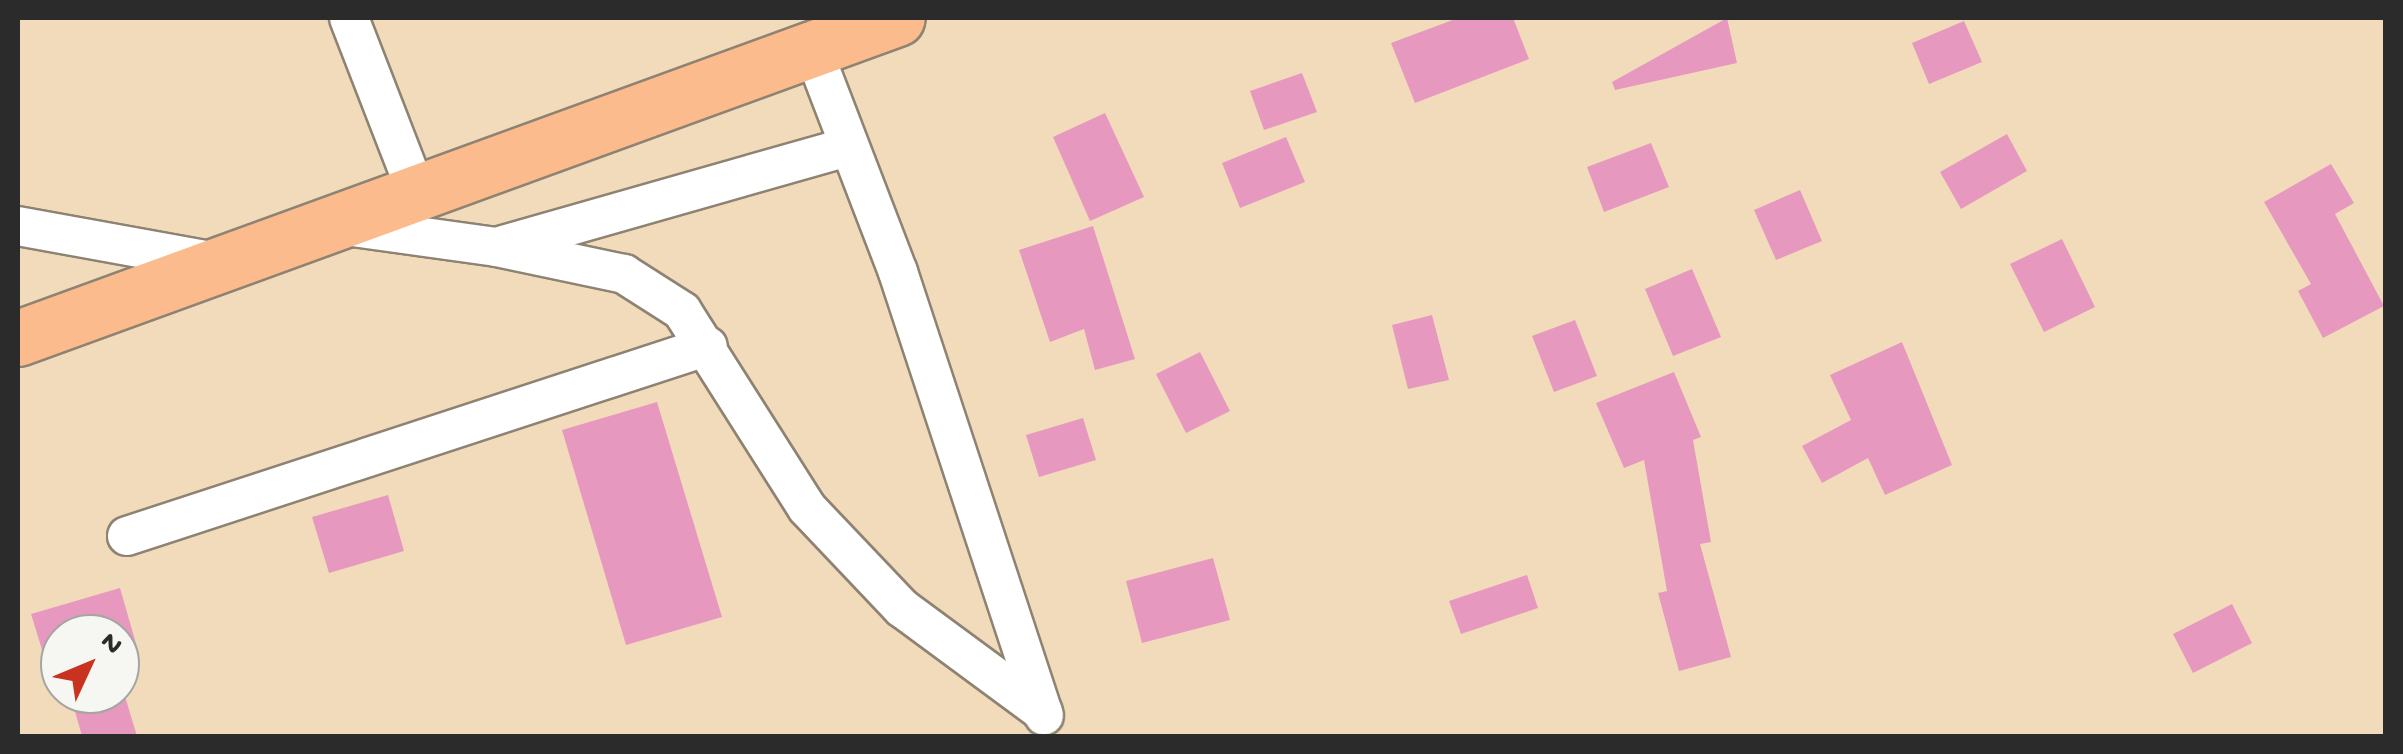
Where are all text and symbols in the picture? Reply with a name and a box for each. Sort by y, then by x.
north arrow [40,614,140,714]
text: N [92,626,129,662]

